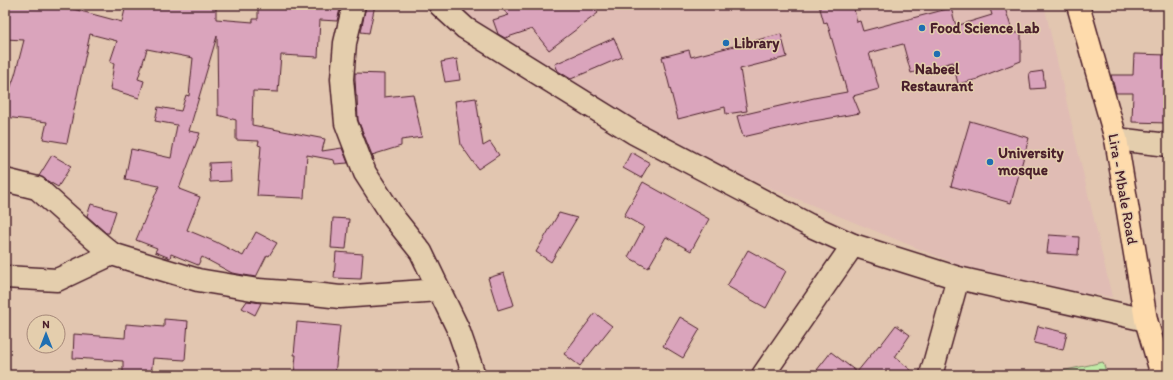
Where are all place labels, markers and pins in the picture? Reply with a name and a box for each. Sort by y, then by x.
place label: Food Science Lab [930,19,1040,37]
marker: Food Science Lab [917,23,927,33]
place label: Library [734,34,780,53]
marker: Library [721,38,731,48]
marker: Nabeel Restaurant [932,49,942,59]
place label: Nabeel Restaurant [901,60,973,95]
place label: University mosque [997,144,1064,180]
marker: University mosque [985,157,995,167]

